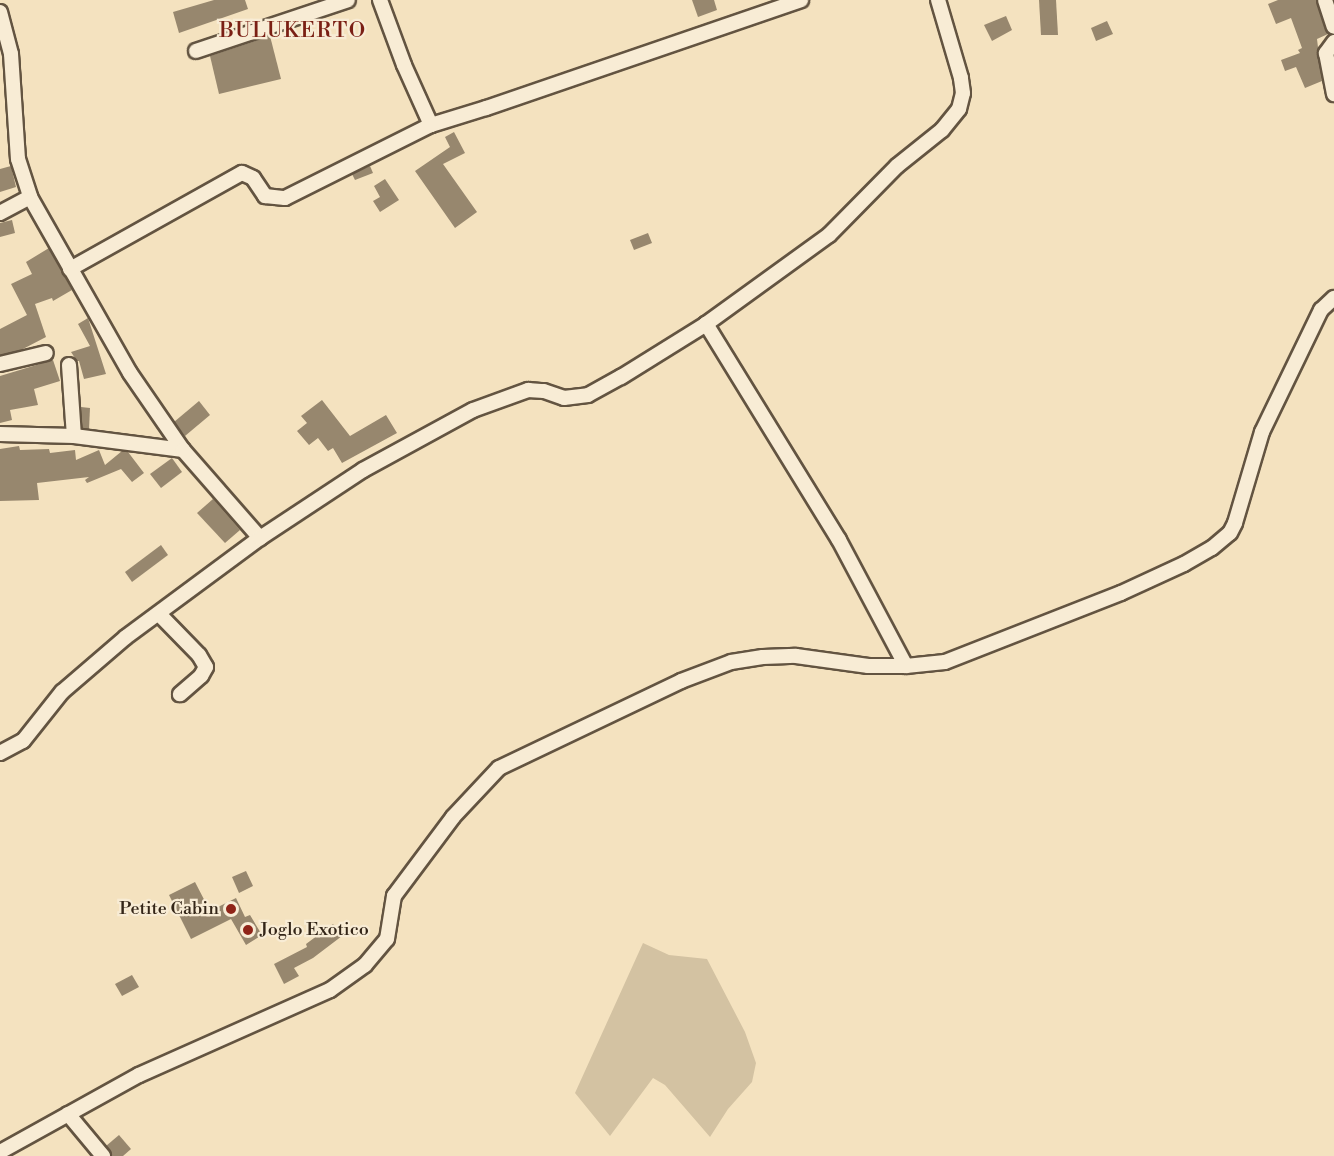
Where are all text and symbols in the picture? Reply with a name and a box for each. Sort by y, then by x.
district label: BULUKERTO [219,18,367,44]
place label: Petite Cabin [119,898,219,920]
marker: Petite Cabin [224,902,238,916]
place label: Joglo Exotico [260,919,369,941]
marker: Joglo Exotico [241,923,255,937]

